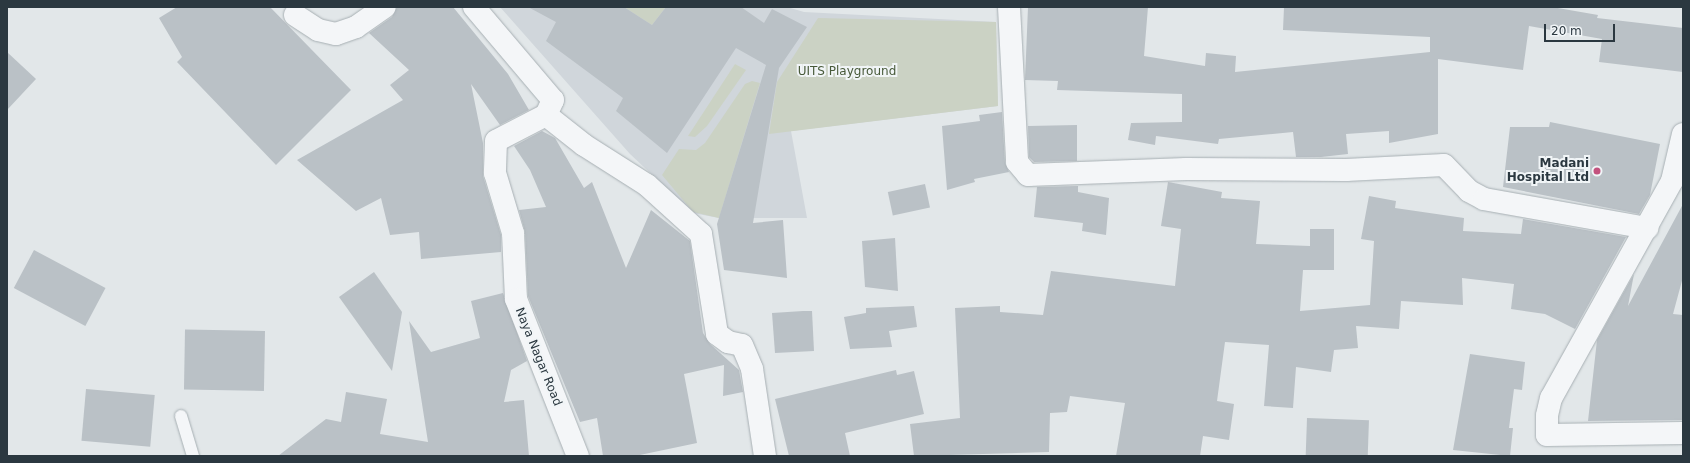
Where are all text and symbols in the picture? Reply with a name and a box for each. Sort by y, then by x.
scale bar [1546,16,1617,42]
text: 20 m [1551,24,1582,38]
park label: UITS Playground [798,65,896,79]
place label: Madani Hospital Ltd [1507,157,1589,185]
marker: Madani Hospital Ltd [1592,166,1602,176]
street label: Naya Nagar Road [512,306,564,408]

